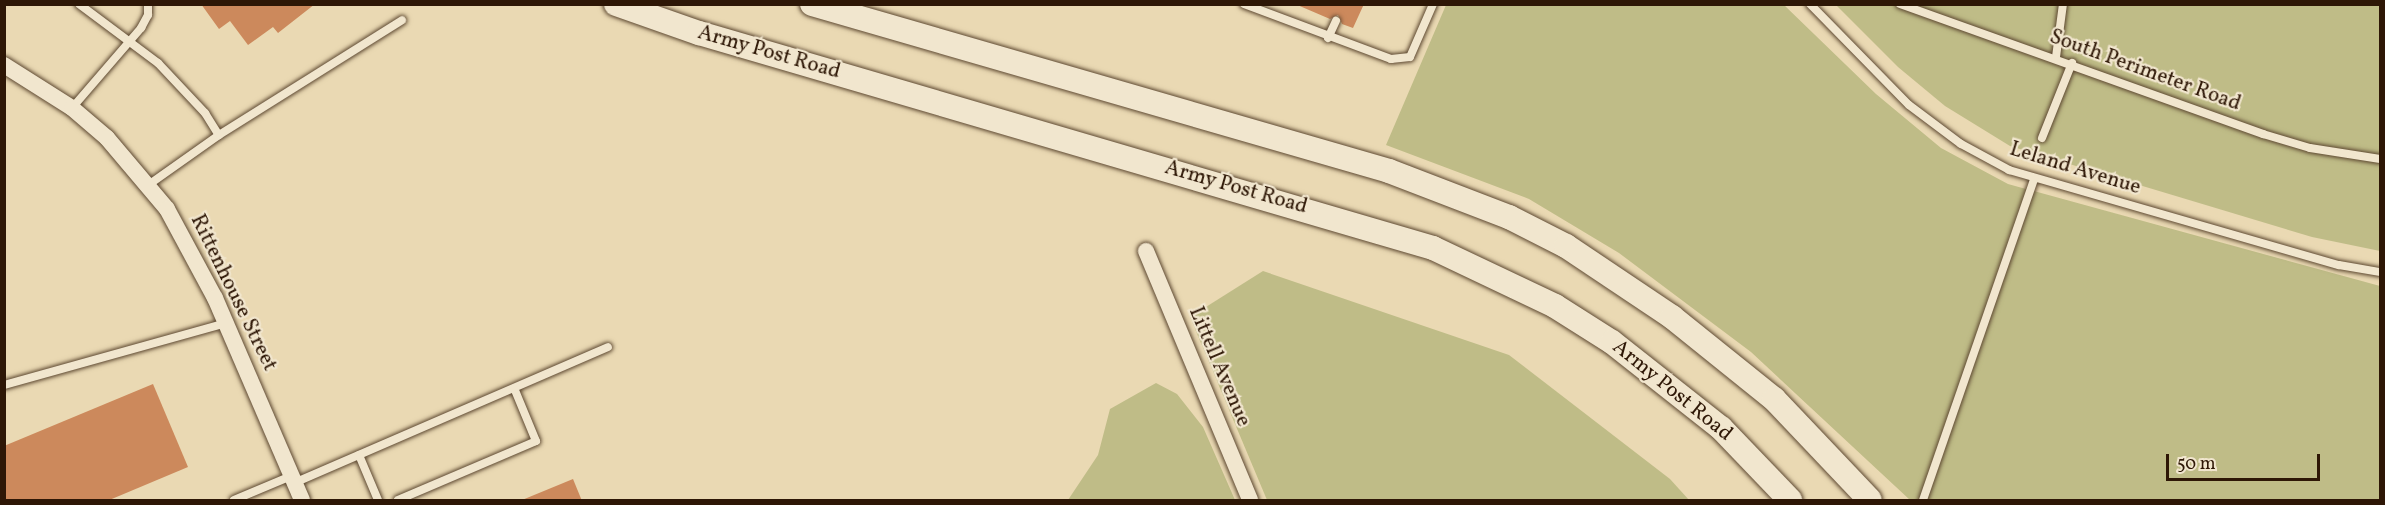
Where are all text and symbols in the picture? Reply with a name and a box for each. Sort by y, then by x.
street label: Army Post Road [694,21,844,85]
street label: South Perimeter Road [2046,25,2244,117]
street label: Leland Avenue [2006,137,2144,201]
street label: Army Post Road [1161,156,1311,220]
street label: Rittenhouse Street [184,211,282,375]
street label: Littell Avenue [1182,303,1256,431]
street label: Army Post Road [1607,335,1737,447]
scale bar [2169,442,2324,480]
text: 50 m [2177,452,2216,477]

